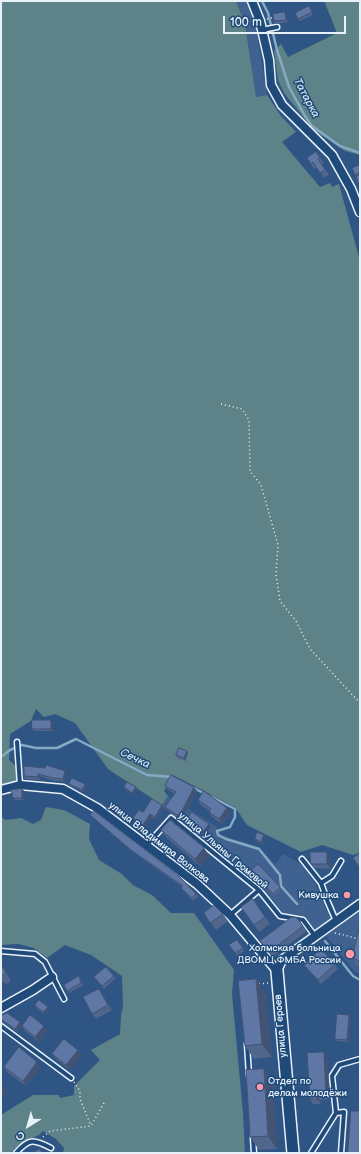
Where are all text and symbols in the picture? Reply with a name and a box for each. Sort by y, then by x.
scale bar [225,8,348,34]
text: 100 m [230,15,262,30]
water label: Татарка [290,76,322,120]
water label: Сечка [118,746,152,772]
street label: улица Владимира Волкова [106,800,212,886]
street label: улица Ульяны Громовой [176,810,270,892]
place label: Кивушка [298,889,339,901]
marker: Кивушка [342,890,352,900]
place label: Холмская больница ДВОМЦ ФМБА России [237,942,341,966]
marker: Холмская больница ДВОМЦ ФМБА России [344,948,356,960]
street label: улица Героев [272,994,290,1058]
place label: Отдел по делам молодёжи [268,1075,347,1098]
marker: Отдел по делам молодёжи [255,1082,265,1092]
north arrow [8,1106,48,1146]
text: С [14,1128,27,1143]

